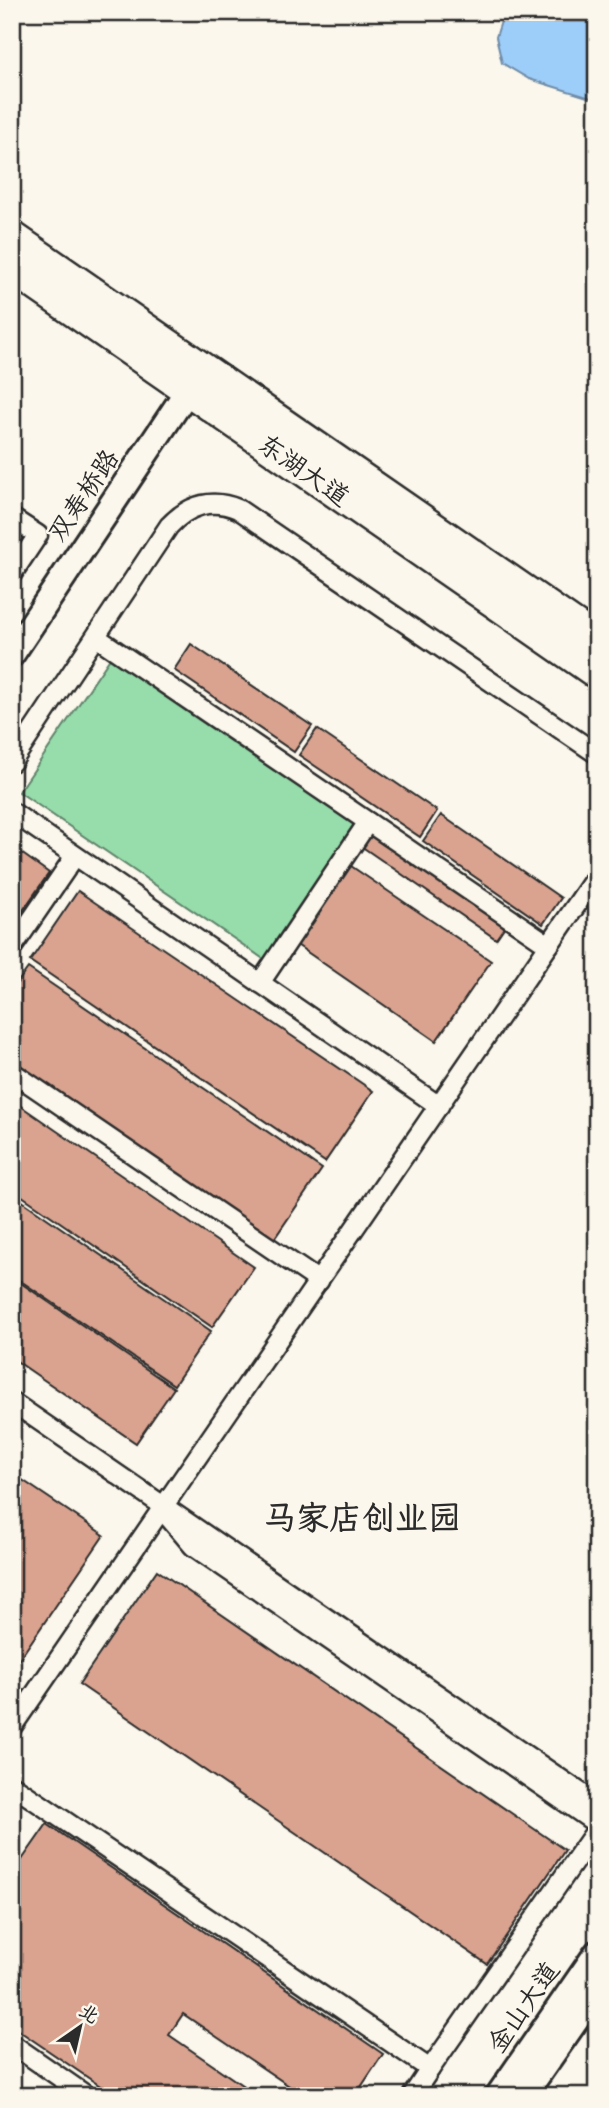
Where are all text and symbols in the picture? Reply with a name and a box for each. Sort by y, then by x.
street label: 东湖大道 [248,421,360,519]
street label: 双寿桥路 [35,439,131,551]
district label: 马家店创业园 [263,1489,461,1547]
street label: 金山大道 [474,1951,572,2063]
north arrow [46,1993,116,2062]
text: 北 [72,1994,106,2032]

